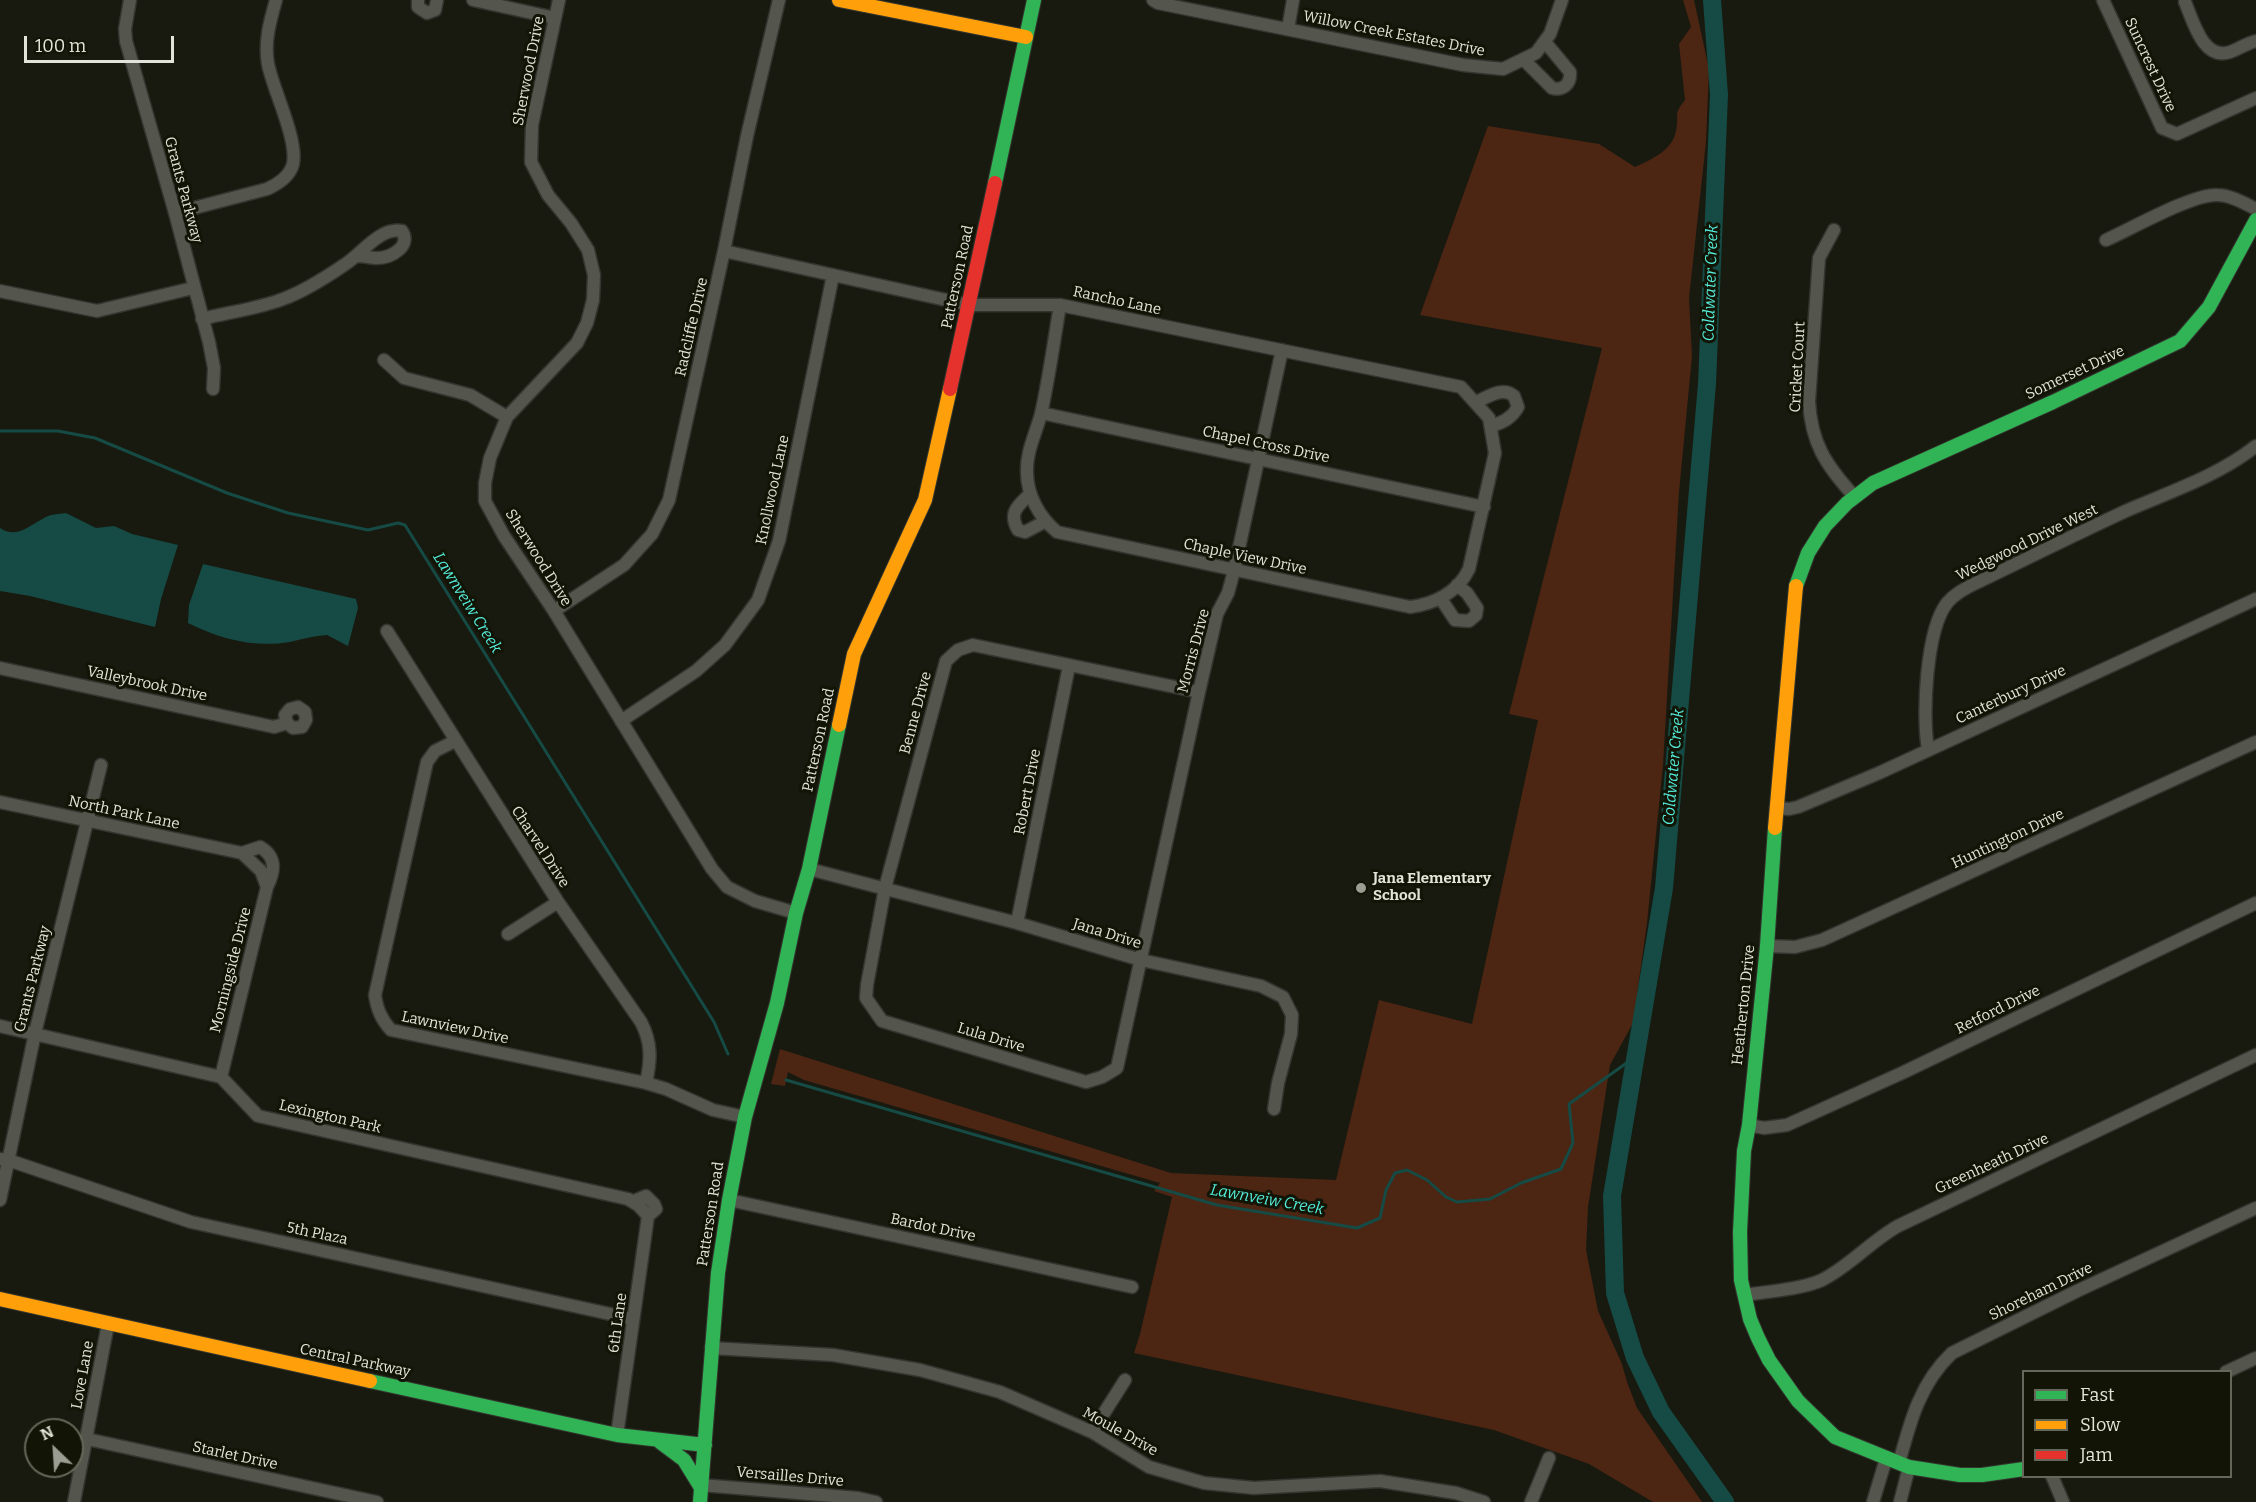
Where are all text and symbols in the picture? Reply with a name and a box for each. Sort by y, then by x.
street label: Willow Creek Estates Drive [1302,8,1486,60]
street label: Sherwood Drive [510,15,548,127]
street label: Suncrest Drive [2120,15,2180,115]
scale bar [27,24,177,62]
text: 100 m [35,35,86,57]
street label: Grants Parkway [160,135,206,245]
street label: Patterson Road [938,223,978,331]
water label: Coldwater Creek [1699,224,1723,342]
street label: Radcliffe Drive [672,276,712,378]
street label: Rancho Lane [1071,283,1163,319]
street label: Cricket Court [1787,321,1809,413]
street label: Somerset Drive [2023,342,2127,404]
street label: Chapel Cross Drive [1201,423,1331,467]
street label: Knollwood Lane [753,433,793,547]
street label: Wedgwood Drive West [1953,501,2101,585]
street label: Sherwood Drive [501,506,575,610]
street label: Chaple View Drive [1182,535,1308,579]
water label: Lawnveiw Creek [428,549,506,657]
street label: Morris Drive [1174,607,1214,695]
street label: Valleybrook Drive [85,662,209,706]
street label: Canterbury Drive [1953,662,2069,728]
street label: Benne Drive [896,670,936,756]
street label: Patterson Road [799,686,839,794]
water label: Coldwater Creek [1659,708,1689,826]
street label: Robert Drive [1011,748,1045,836]
street label: North Park Lane [67,792,181,834]
street label: Charvel Drive [507,803,573,891]
street label: Huntington Drive [1949,805,2067,873]
place label: Jana Elementary School [1373,870,1491,905]
marker: Jana Elementary School [1354,881,1368,895]
street label: Morningside Drive [207,905,255,1035]
street label: Jana Drive [1071,915,1143,953]
street label: Grants Parkway [11,924,55,1034]
street label: Heatherton Drive [1729,944,1759,1066]
street label: Retford Drive [1953,982,2043,1038]
street label: Lawnview Drive [400,1008,510,1048]
street label: Lula Drive [955,1019,1027,1057]
street label: Lexington Park [277,1097,383,1137]
street label: Greenheath Drive [1932,1130,2052,1198]
street label: Patterson Road [694,1160,728,1268]
water label: Lawnveiw Creek [1209,1181,1325,1219]
street label: Bardot Drive [889,1210,977,1246]
street label: 5th Plaza [285,1219,349,1249]
street label: Shoreham Drive [1986,1259,2096,1325]
street label: 6th Lane [605,1292,631,1354]
street label: Love Lane [68,1339,98,1411]
street label: Central Parkway [298,1340,412,1382]
legend [2022,1370,2232,1478]
text: Fast [2080,1384,2115,1406]
street label: Moule Drive [1079,1404,1161,1460]
text: Slow [2080,1414,2120,1436]
north arrow [24,1418,84,1478]
text: N [37,1422,57,1444]
street label: Starlet Drive [191,1438,279,1474]
text: Jam [2080,1444,2113,1466]
street label: Versailles Drive [736,1463,844,1491]

